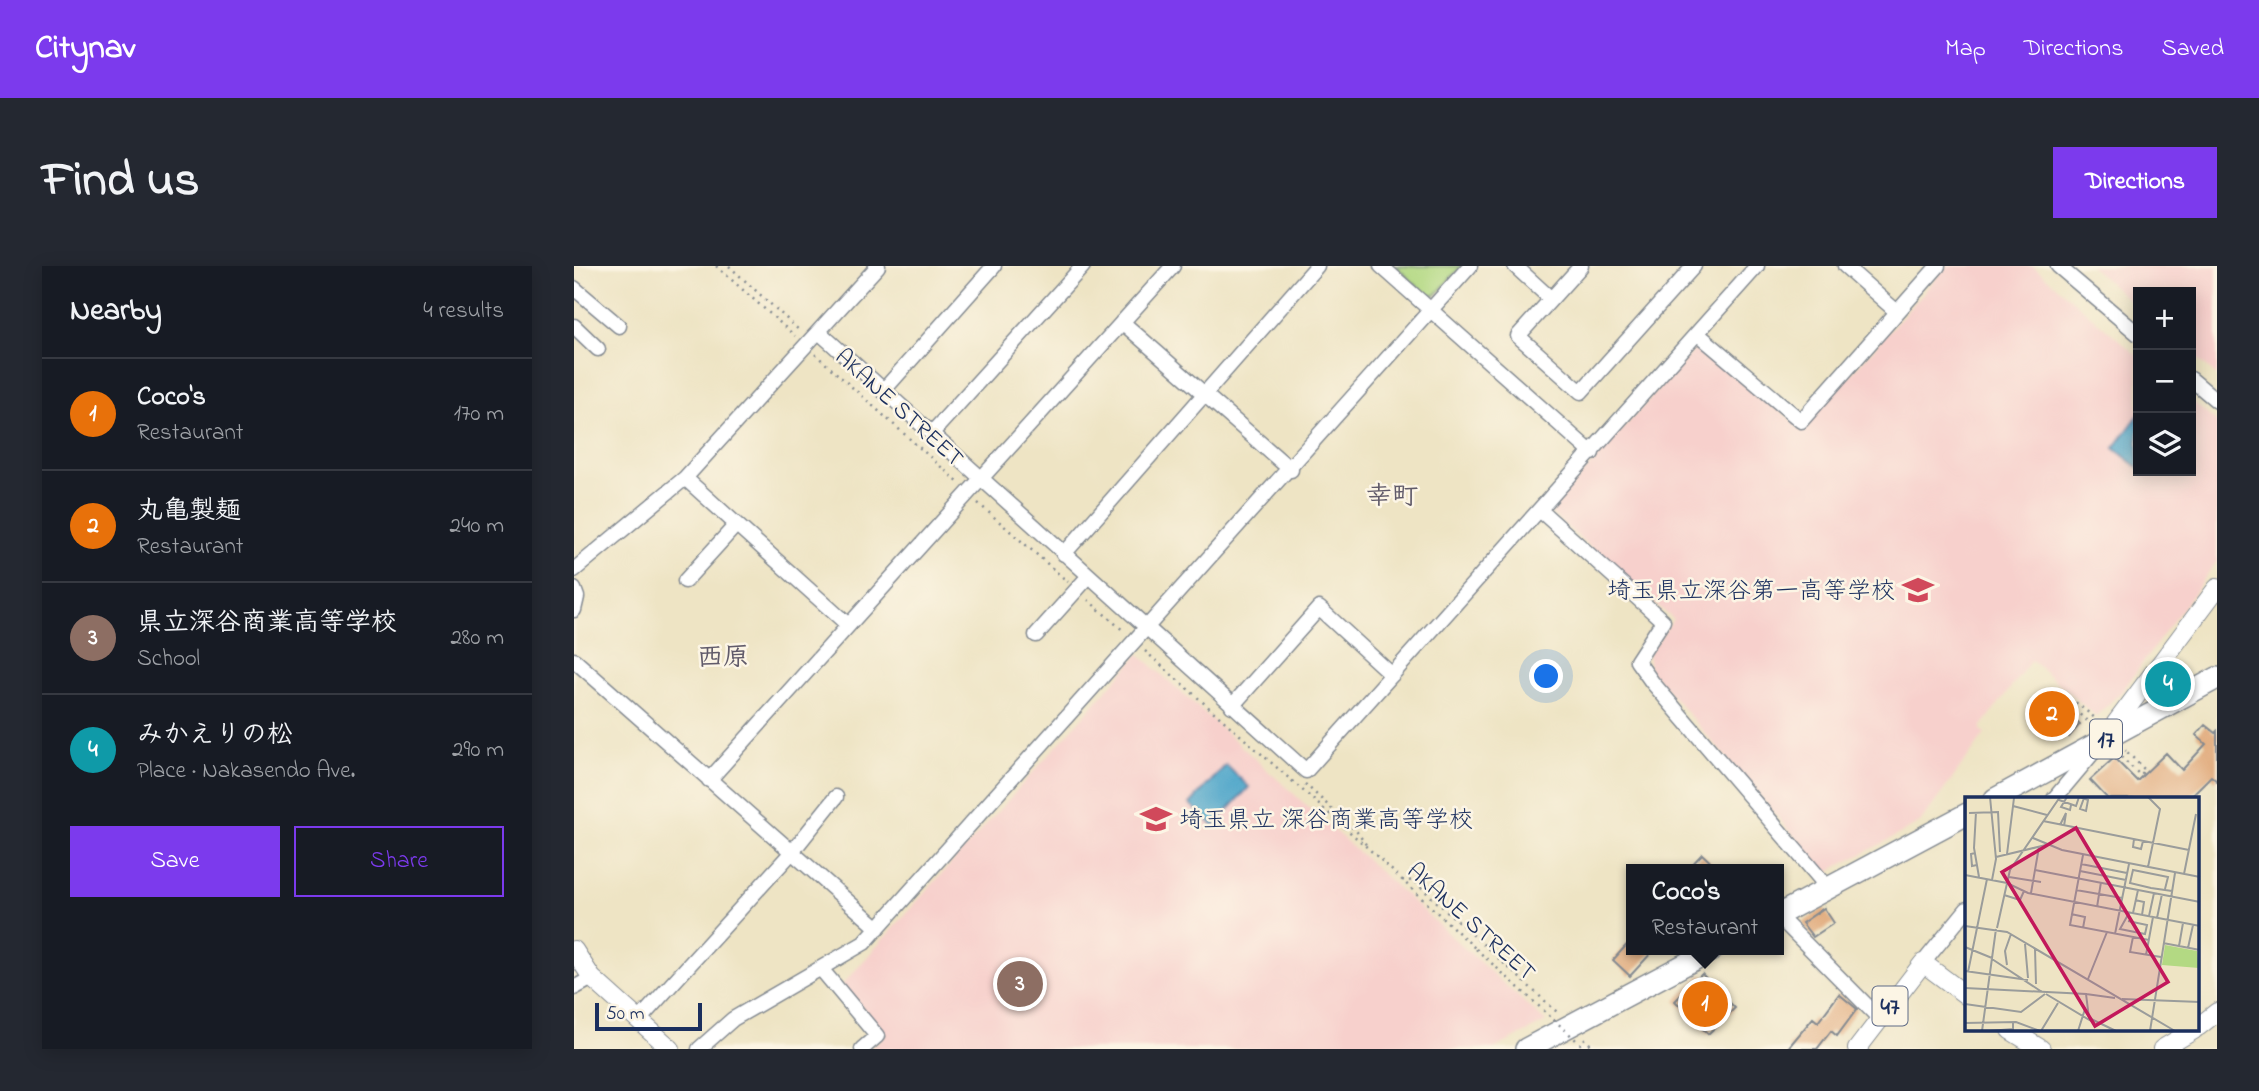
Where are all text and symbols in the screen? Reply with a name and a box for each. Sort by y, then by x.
text: Citynav [35,25,135,73]
text: Map [1945,32,1986,67]
text: Directions [2024,32,2123,67]
text: Saved [2161,32,2224,67]
text: Find us [42,146,199,218]
button: Directions [2053,147,2217,218]
map controls [2133,287,2196,476]
button: + [2133,287,2196,350]
text: Nearby [70,290,162,334]
text: 4 results [423,295,504,328]
street label: AKANE STREET [826,341,971,477]
button: − [2133,350,2196,413]
text: Coco's [137,379,206,417]
text: 1 [89,398,97,431]
text: 170 m [454,398,504,431]
button: layers [2133,413,2196,476]
text: Restaurant [137,417,244,450]
district label: 幸町 [1366,479,1418,517]
text: 丸亀製麺 [137,493,241,531]
text: 2 [87,510,99,543]
text: 240 m [450,510,504,543]
text: Restaurant [137,531,244,564]
school or university icon: 埼玉県立深谷第一高等学校 [1901,573,1935,607]
place label: 埼玉県立深谷第一高等学校 [1607,575,1895,610]
text: 県立深谷商業高等学校 [137,605,397,643]
text: 3 [88,622,98,655]
text: 280 m [450,622,504,655]
district label: 西原 [697,640,749,678]
text: School [137,643,200,676]
pin: 4 [2145,658,2191,710]
your location [1529,659,1563,693]
pin: 2 [2029,688,2075,740]
text: みかえりの松 [137,717,293,755]
road number: 17 [2090,719,2122,758]
text: 4 [88,734,98,767]
text: 290 m [452,734,504,767]
text: Place · Nakasendo Ave. [137,755,355,788]
inset map [1965,797,2200,1032]
school or university icon: 埼玉県立 深谷商業高等学校 [1139,802,1173,836]
place label: 埼玉県立 深谷商業高等学校 [1179,804,1473,839]
button: Save [70,826,280,897]
button: Share [294,826,504,897]
street label: AKANE STREET [1398,855,1543,991]
popup [1626,864,1784,955]
text: Coco's [1652,874,1721,912]
text: Restaurant [1652,912,1758,945]
pin: 3 [997,958,1043,1010]
pin: 1 [1682,978,1728,1030]
road number: 47 [1872,986,1908,1026]
scale bar [595,1000,702,1032]
text: 50 m [606,1001,645,1028]

